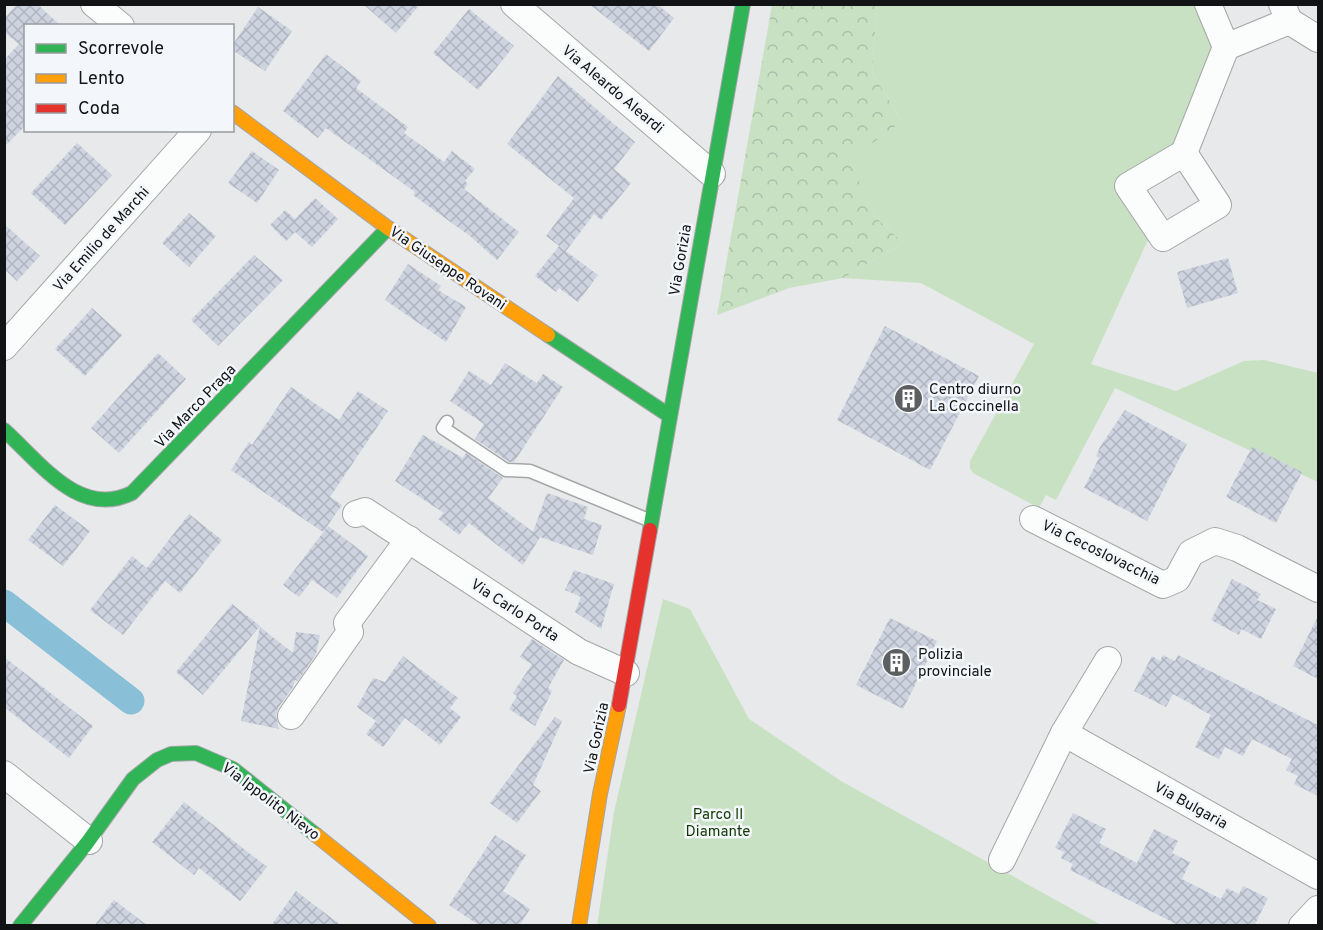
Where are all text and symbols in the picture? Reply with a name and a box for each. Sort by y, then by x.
legend [24,24,234,132]
text: Scorrevole [78,38,164,61]
street label: Via Aleardo Aleardi [557,42,667,138]
text: Lento [78,68,124,91]
text: Coda [78,98,120,121]
street label: Via Emilio de Marchi [50,183,154,297]
street label: Via Giuseppe Rovani [385,223,509,315]
street label: Via Gorizia [666,223,697,298]
street label: Via Marco Praga [151,361,241,453]
place label: Centro diurno La Coccinella [929,381,1021,417]
building icon: Centro diurno La Coccinella [892,382,924,414]
street label: Via Cecoslovacchia [1038,517,1162,590]
street label: Via Carlo Porta [466,576,562,647]
place label: Polizia provinciale [918,646,992,682]
building icon: Polizia provinciale [881,647,913,679]
street label: Via Gorizia [581,701,614,776]
street label: Via Ippolito Nievo [217,759,323,845]
street label: Via Bulgaria [1150,778,1230,834]
park label: Parco Il Diamante [686,806,750,842]

